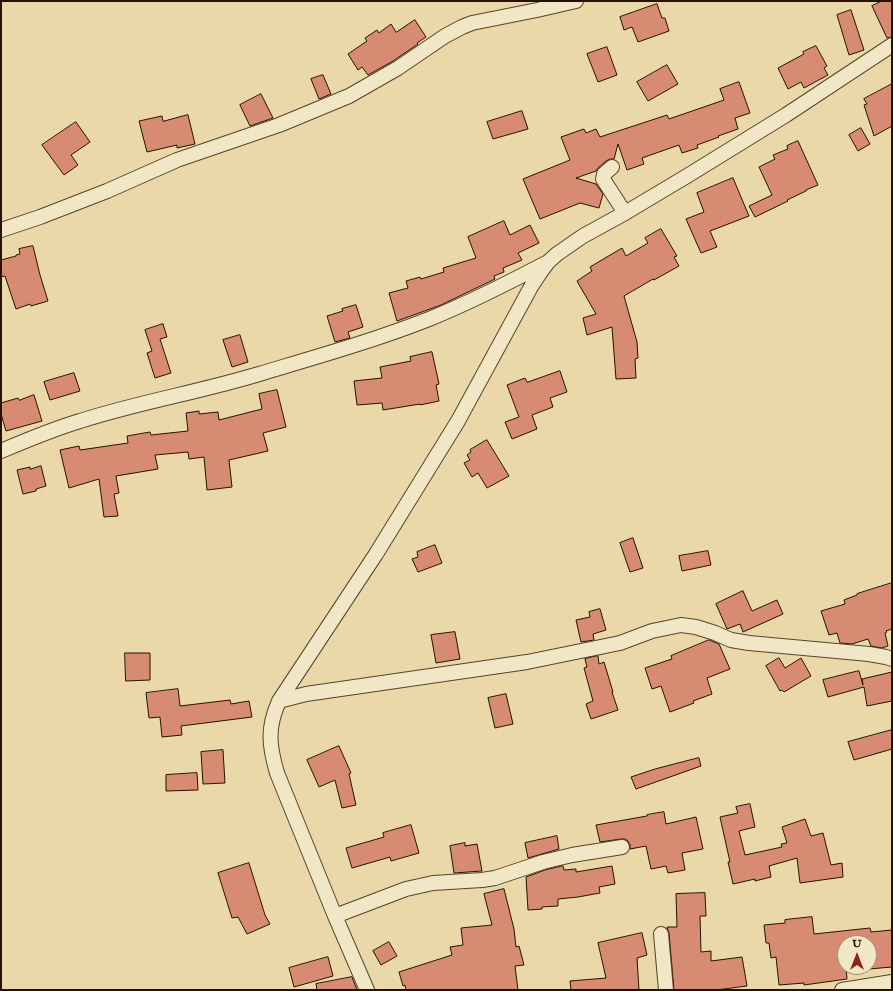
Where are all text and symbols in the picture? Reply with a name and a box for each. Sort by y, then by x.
north arrow [837,935,877,975]
text: U [852,937,862,951]

